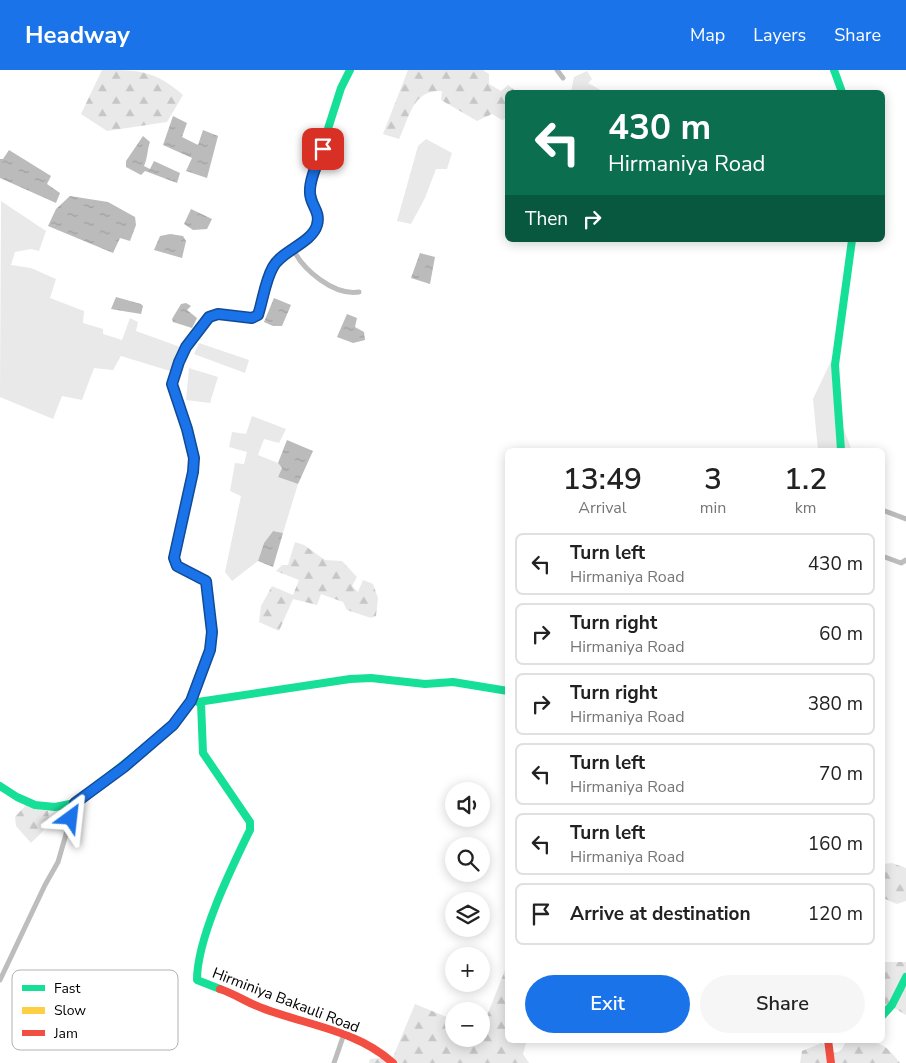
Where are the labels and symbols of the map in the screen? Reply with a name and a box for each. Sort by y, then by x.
pin [302,128,344,170]
position arrow [44,791,96,843]
street label: Hirminiya Bakauli Road [209,963,363,1037]
legend [12,970,178,1050]
text: Fast [54,979,80,998]
text: Slow [54,1001,86,1020]
text: Jam [53,1024,78,1043]

